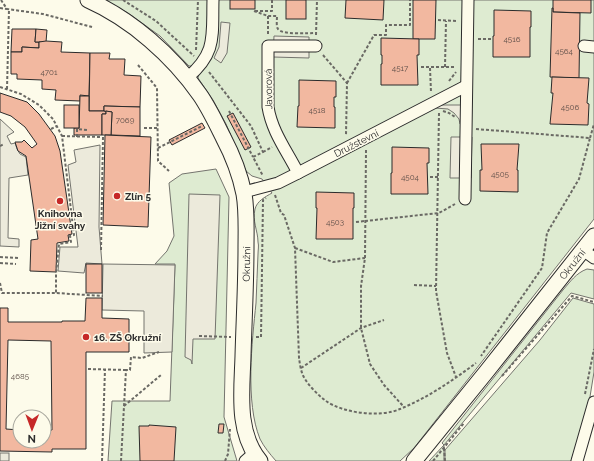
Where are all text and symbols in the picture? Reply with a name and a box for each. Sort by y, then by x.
house number: 4516 [504,34,521,44]
house number: 4564 [555,46,574,56]
house number: 4517 [392,63,409,73]
house number: 4701 [41,67,58,77]
street label: Javorová [263,68,274,110]
house number: 4506 [561,102,579,112]
house number: 4518 [309,105,326,115]
house number: 7069 [116,115,135,125]
street label: Družstevní [332,127,381,159]
house number: 4505 [491,169,510,179]
house number: 4504 [401,172,420,182]
marker: Zlín 5 [112,191,122,201]
place label: Zlín 5 [125,191,151,202]
marker: Knihovna Jižní svahy [55,196,65,206]
place label: Knihovna Jižní svahy [35,208,86,231]
house number: 4503 [326,217,344,227]
street label: Okružní [241,246,252,282]
street label: Okružní [557,246,588,282]
marker: 16. ZŠ Okružní [81,332,91,342]
place label: 16. ZŠ Okružní [94,332,162,343]
house number: 4685 [11,371,30,381]
north arrow [12,409,52,449]
text: N [28,432,36,445]

